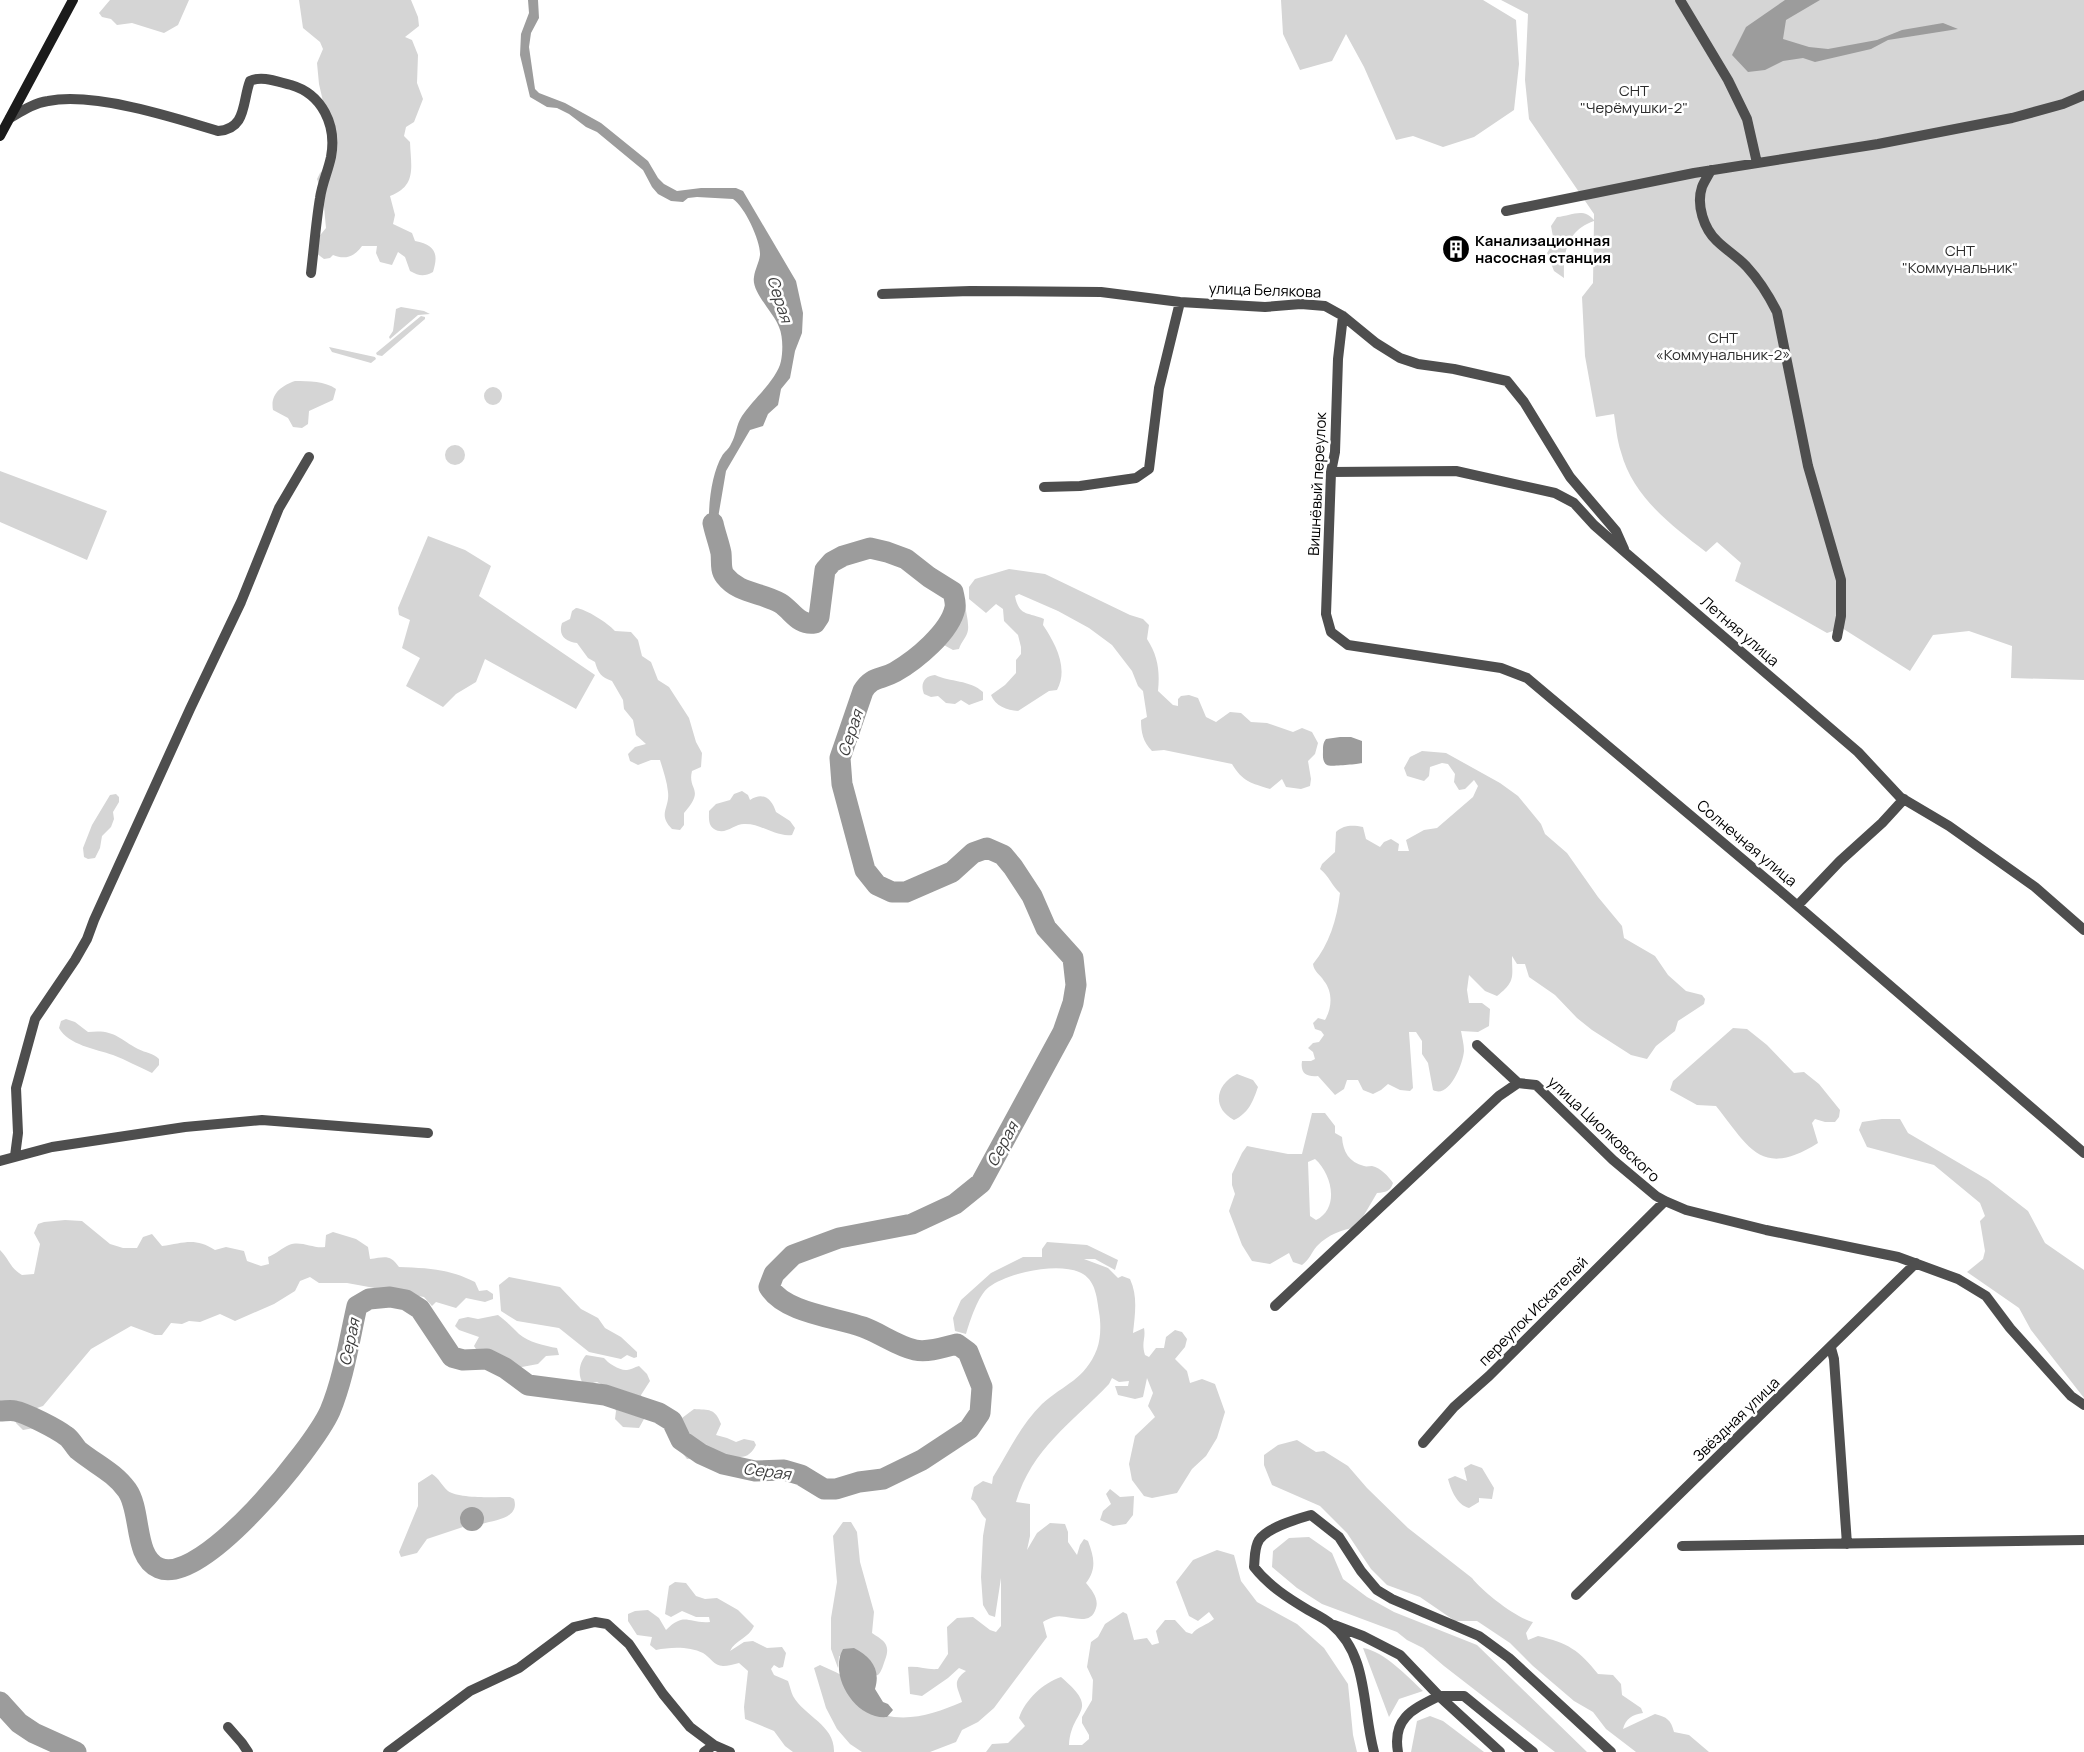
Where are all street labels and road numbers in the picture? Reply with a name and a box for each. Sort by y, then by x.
street label: улица Белякова [1208,278,1322,302]
street label: Вишнёвый переулок [1303,411,1331,556]
street label: Летняя улица [1696,591,1784,671]
street label: Солнечная улица [1692,795,1802,891]
street label: улица Циолковского [1543,1071,1665,1187]
street label: переулок Искателей [1474,1252,1592,1370]
street label: Звёздная улица [1688,1372,1784,1466]

